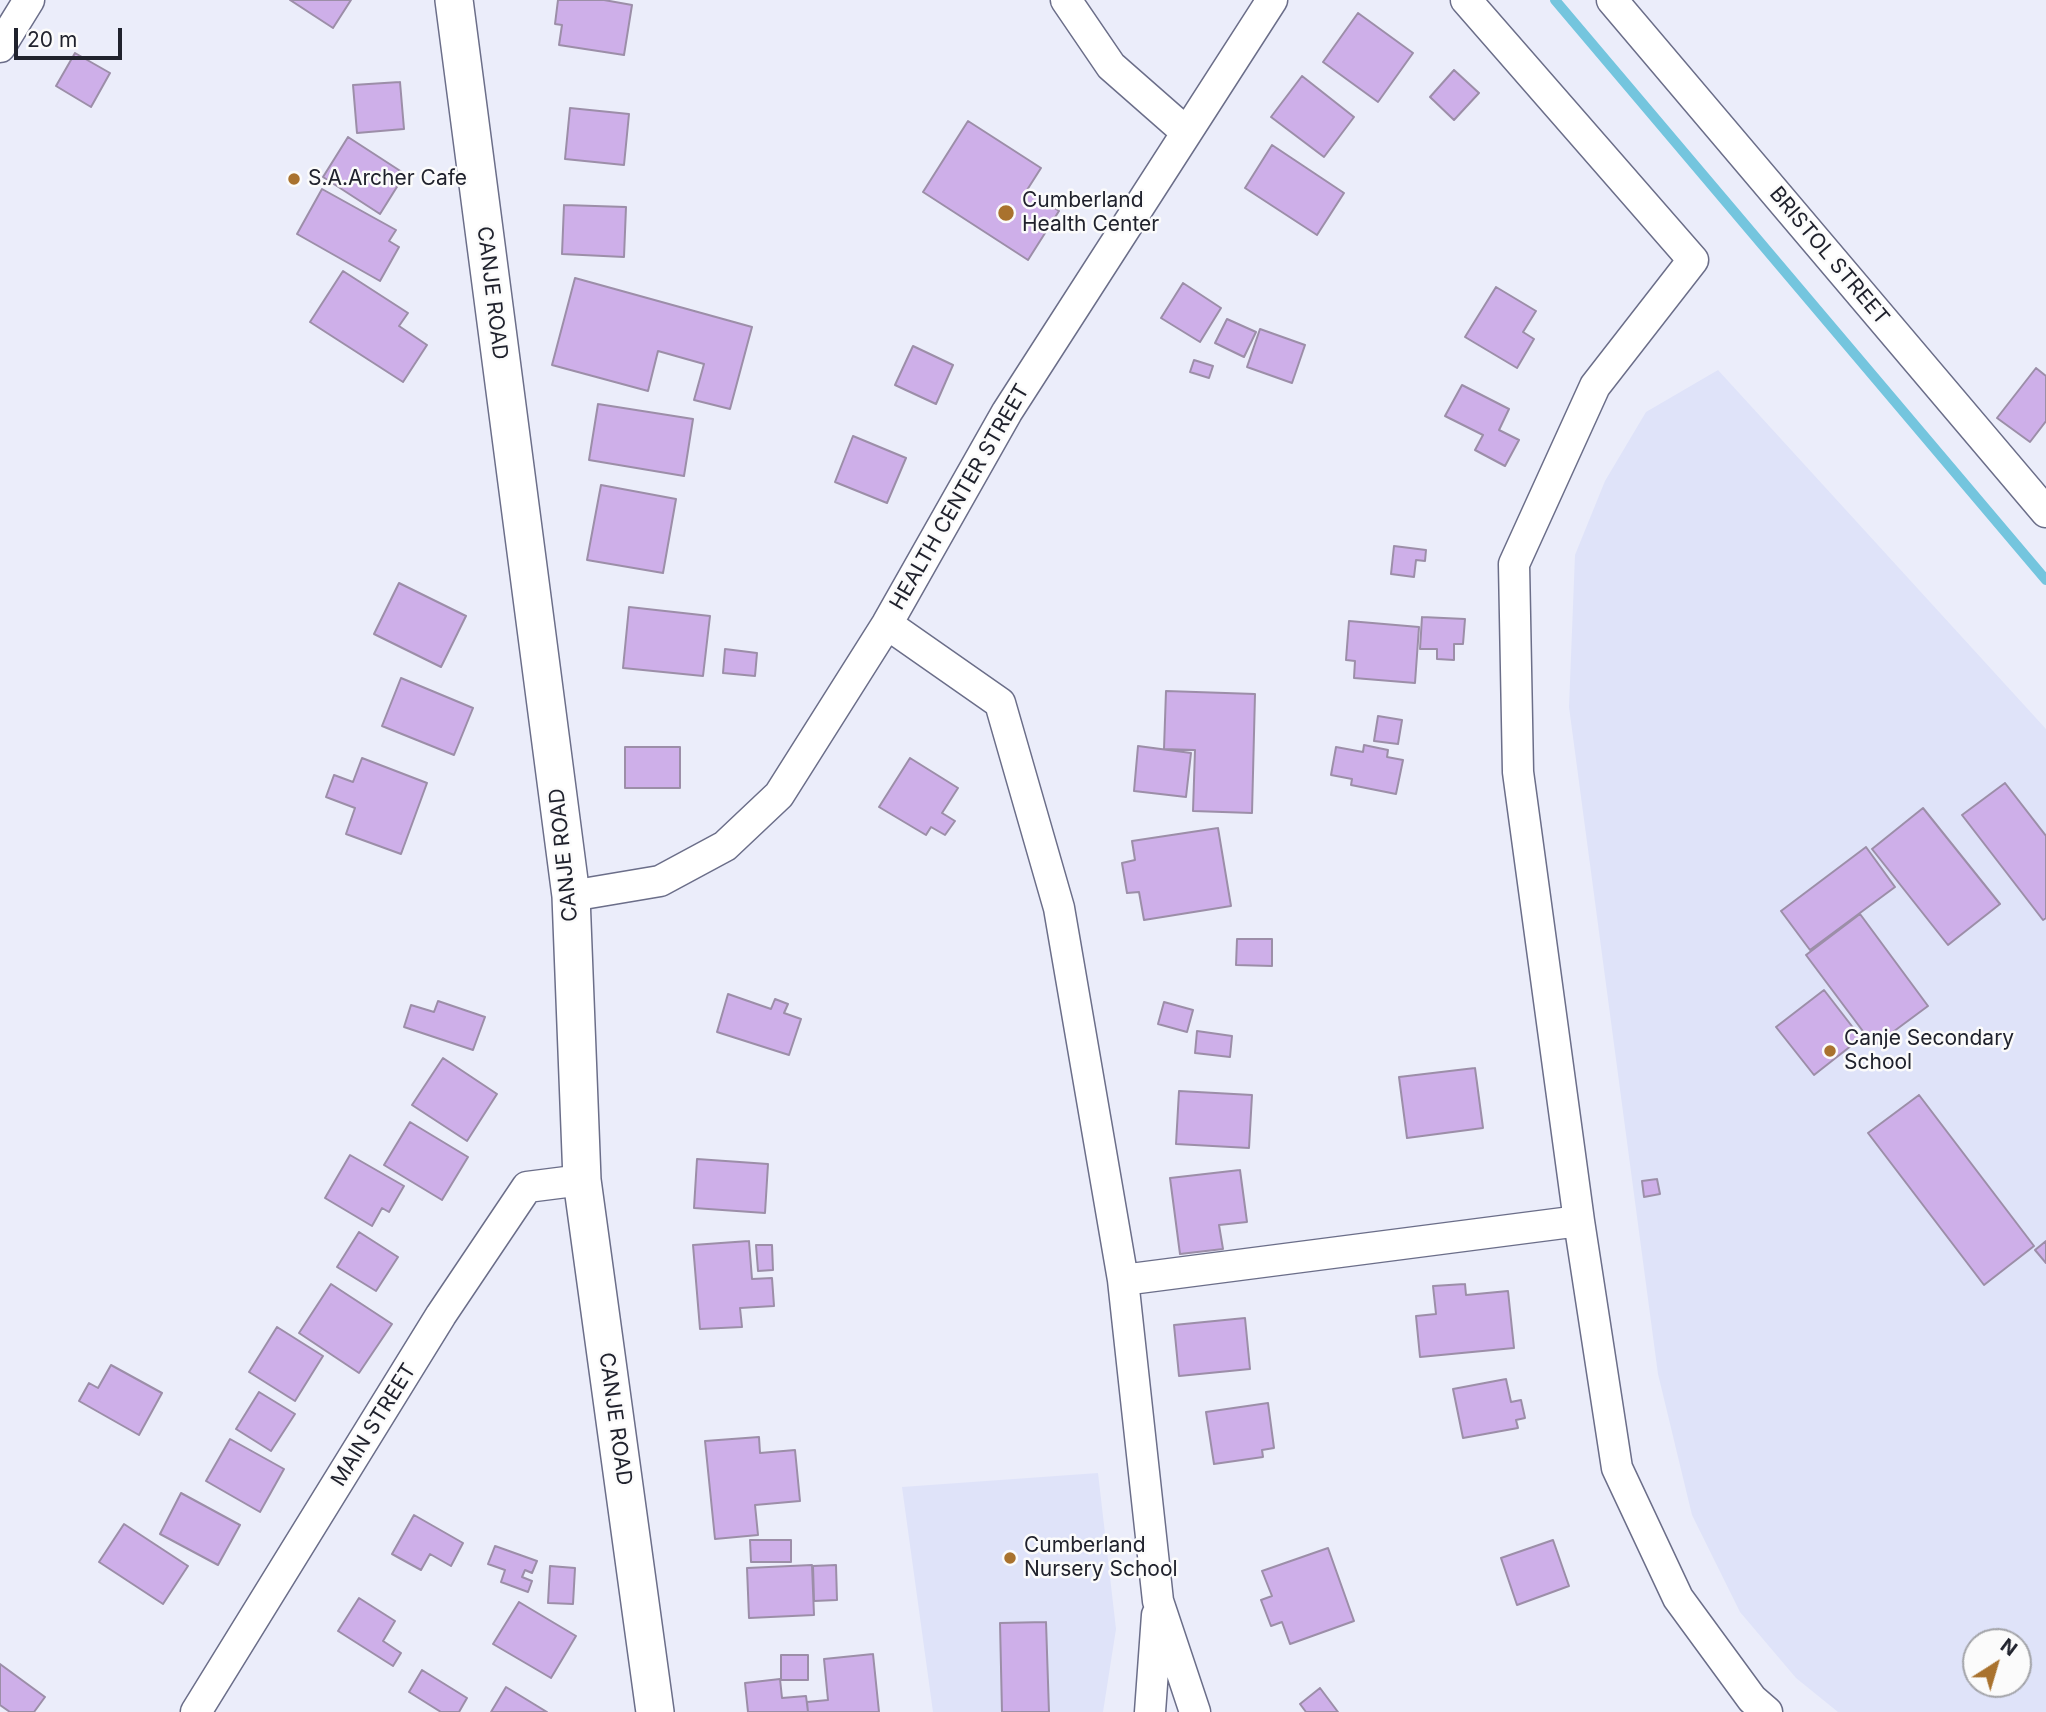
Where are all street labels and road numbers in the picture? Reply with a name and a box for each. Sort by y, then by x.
street label: BRISTOL STREET [1764,182,1894,330]
street label: CANJE ROAD [471,225,513,361]
street label: HEALTH CENTER STREET [885,380,1035,614]
street label: CANJE ROAD [544,787,584,923]
street label: CANJE ROAD [593,1351,637,1487]
street label: MAIN STREET [326,1359,422,1491]

